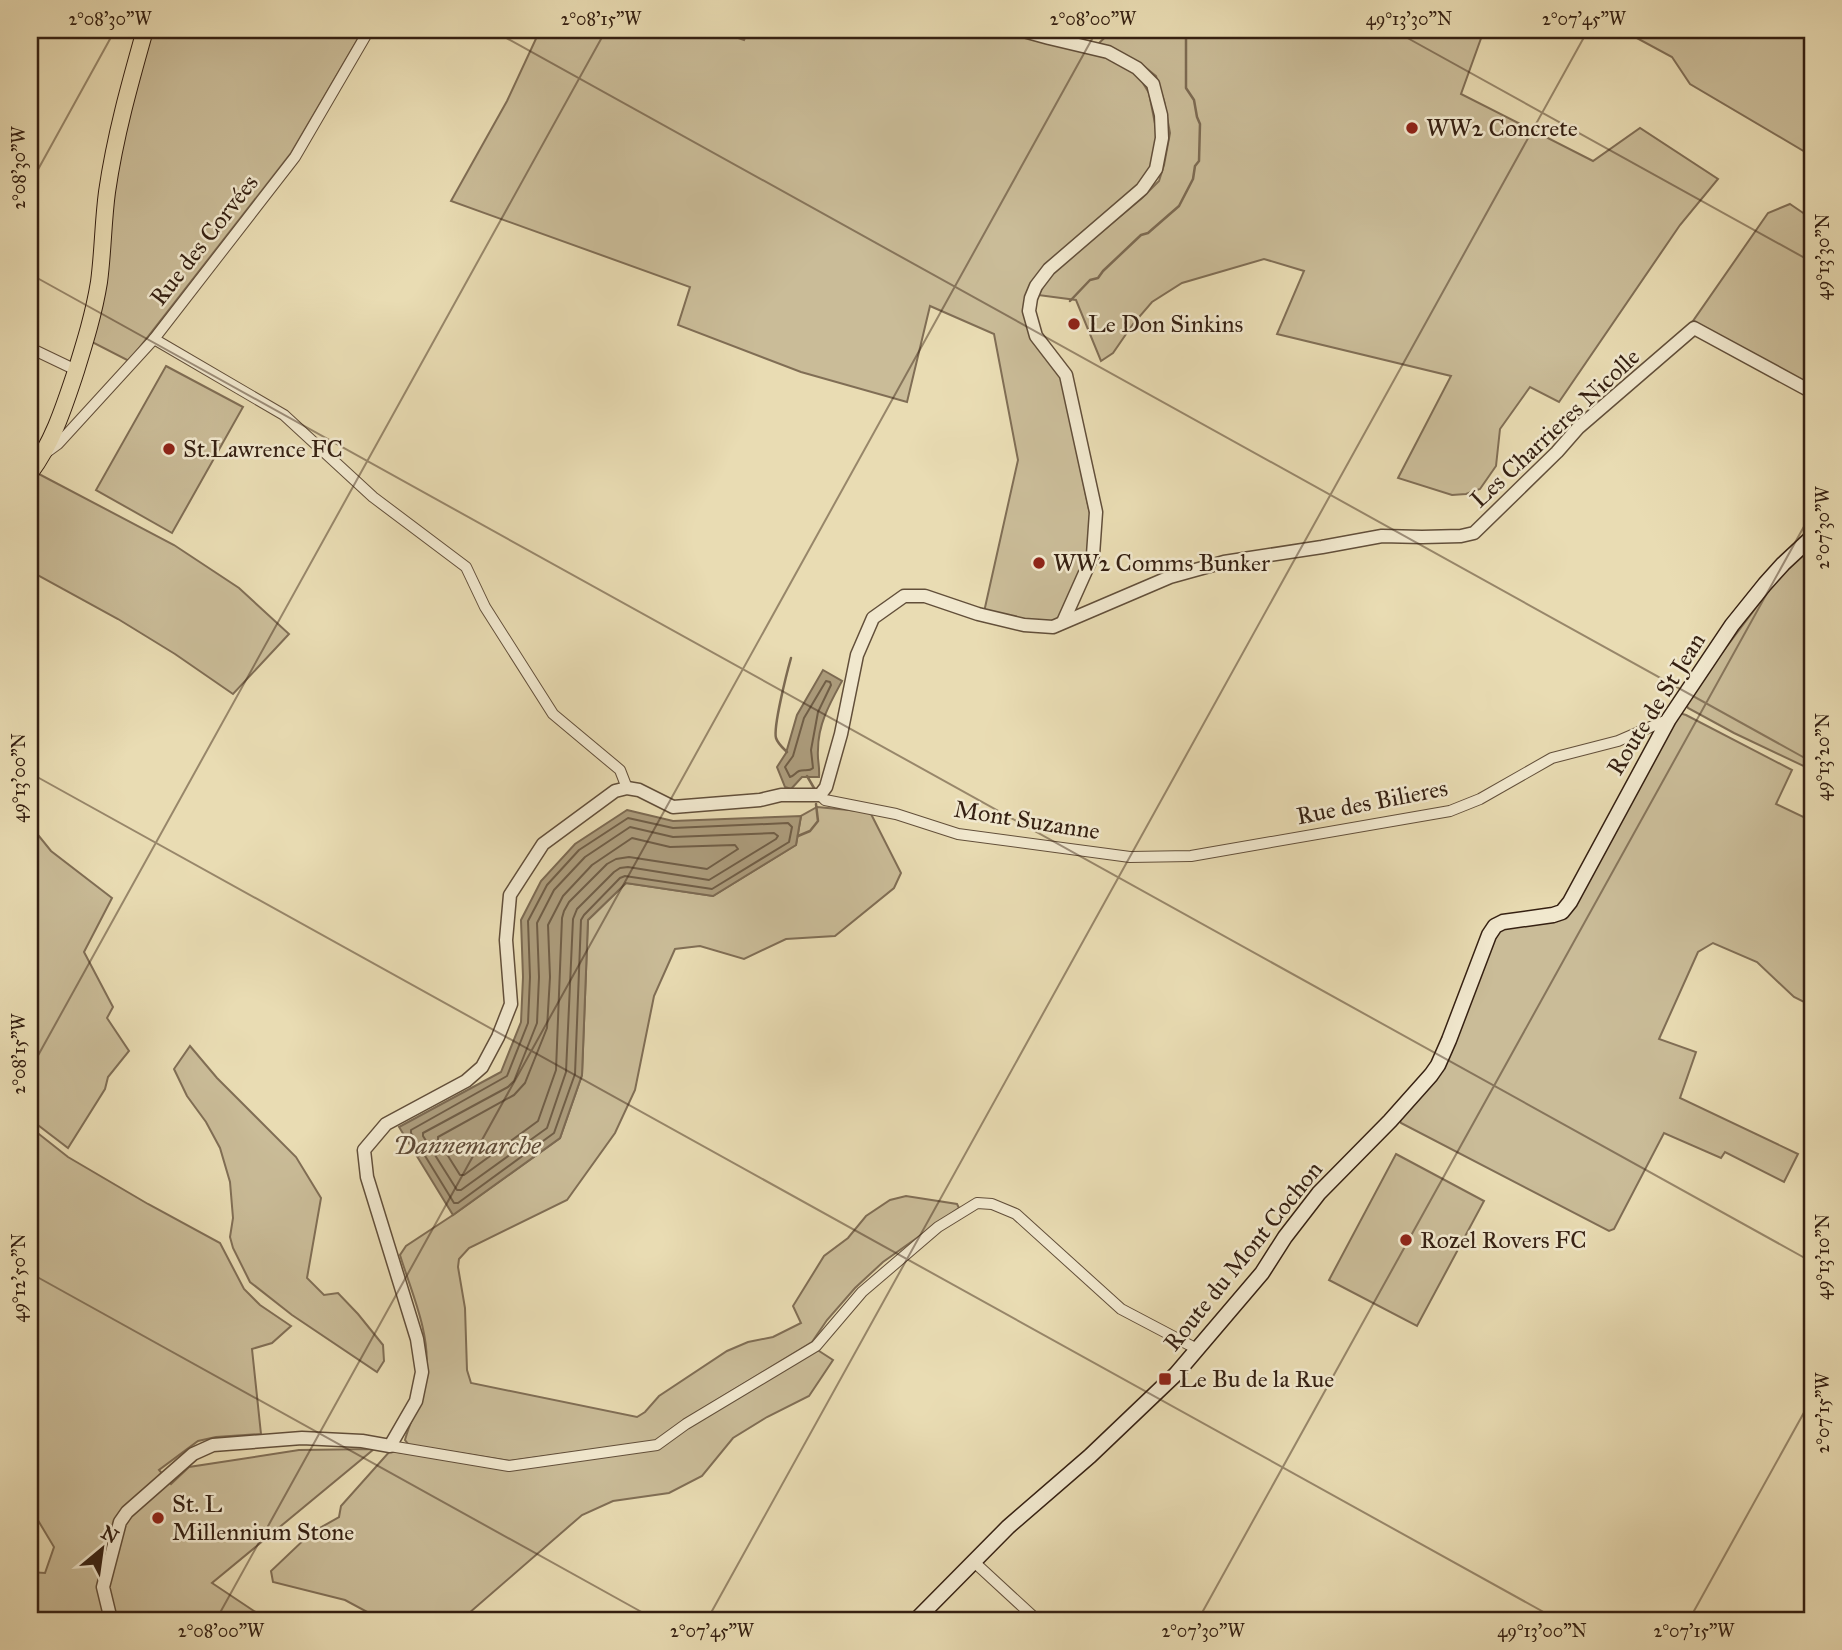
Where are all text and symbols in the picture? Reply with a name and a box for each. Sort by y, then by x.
text: 2°08'30"W [68,8,152,30]
text: 2°08'15"W [561,8,642,30]
text: 2°08'00"W [1050,8,1137,30]
text: 49°13'30"N [1366,8,1452,30]
text: 2°07'45"W [1542,8,1627,30]
place label: WW2 Concrete [1426,113,1578,143]
marker: WW2 Concrete [1404,120,1420,136]
text: 2°08'30"W [8,126,30,210]
street label: Rue des Corvées [143,168,265,312]
text: 49°13'30"N [1812,214,1834,300]
place label: Le Don Sinkins [1088,309,1243,339]
marker: Le Don Sinkins [1066,316,1082,332]
street label: Les Charrieres Nicolle [1464,342,1646,514]
place label: St.Lawrence FC [183,434,343,464]
marker: St.Lawrence FC [161,441,177,457]
text: 2°07'30"W [1812,486,1834,570]
place label: WW2 Comms Bunker [1053,548,1270,578]
marker: WW2 Comms Bunker [1031,555,1047,571]
street label: Route de St Jean [1600,627,1712,781]
text: 49°13'20"N [1812,713,1834,801]
text: 49°13'00"N [8,733,30,823]
street label: Rue des Bilieres [1294,773,1450,831]
street label: Mont Suzanne [952,794,1102,846]
text: 2°08'15"W [8,1013,30,1094]
water label: Dannemarche [393,1129,542,1161]
street label: Route du Mont Cochon [1157,1155,1329,1357]
text: 49°13'10"N [1812,1214,1834,1300]
place label: Rozel Rovers FC [1420,1225,1587,1255]
marker: Rozel Rovers FC [1398,1232,1414,1248]
text: 49°12'50"N [8,1233,30,1323]
place label: Le Bu de la Rue [1179,1364,1334,1394]
marker: Le Bu de la Rue [1157,1371,1173,1387]
text: 2°07'15"W [1812,1372,1834,1453]
place label: St. L Millennium Stone [172,1489,354,1547]
marker: St. L Millennium Stone [150,1510,166,1526]
north arrow [66,1514,136,1584]
text: N [97,1521,123,1549]
text: 2°08'00"W [178,1620,265,1642]
text: 2°07'45"W [670,1620,755,1642]
text: 2°07'30"W [1161,1620,1245,1642]
text: 49°13'00"N [1497,1620,1587,1642]
text: 2°07'15"W [1654,1620,1735,1642]

